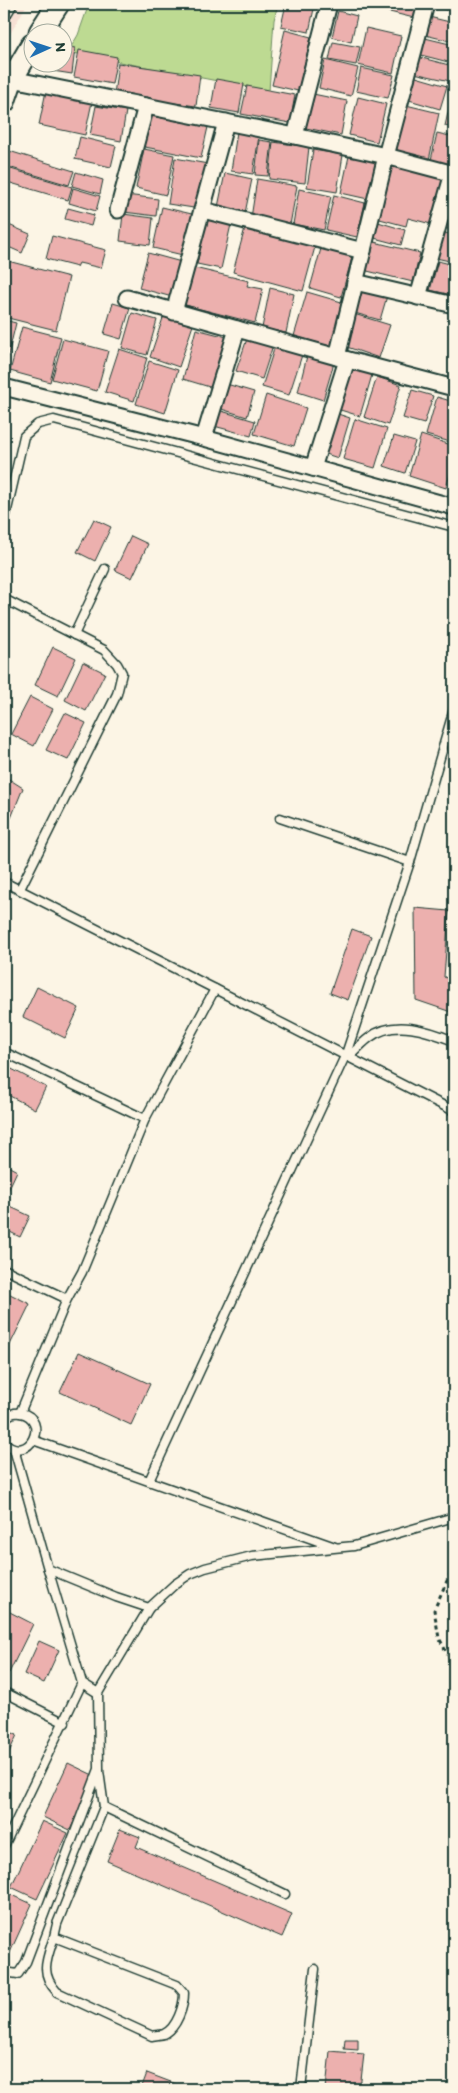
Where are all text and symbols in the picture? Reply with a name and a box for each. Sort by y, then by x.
north arrow [22,22,72,72]
text: N [52,42,69,53]

